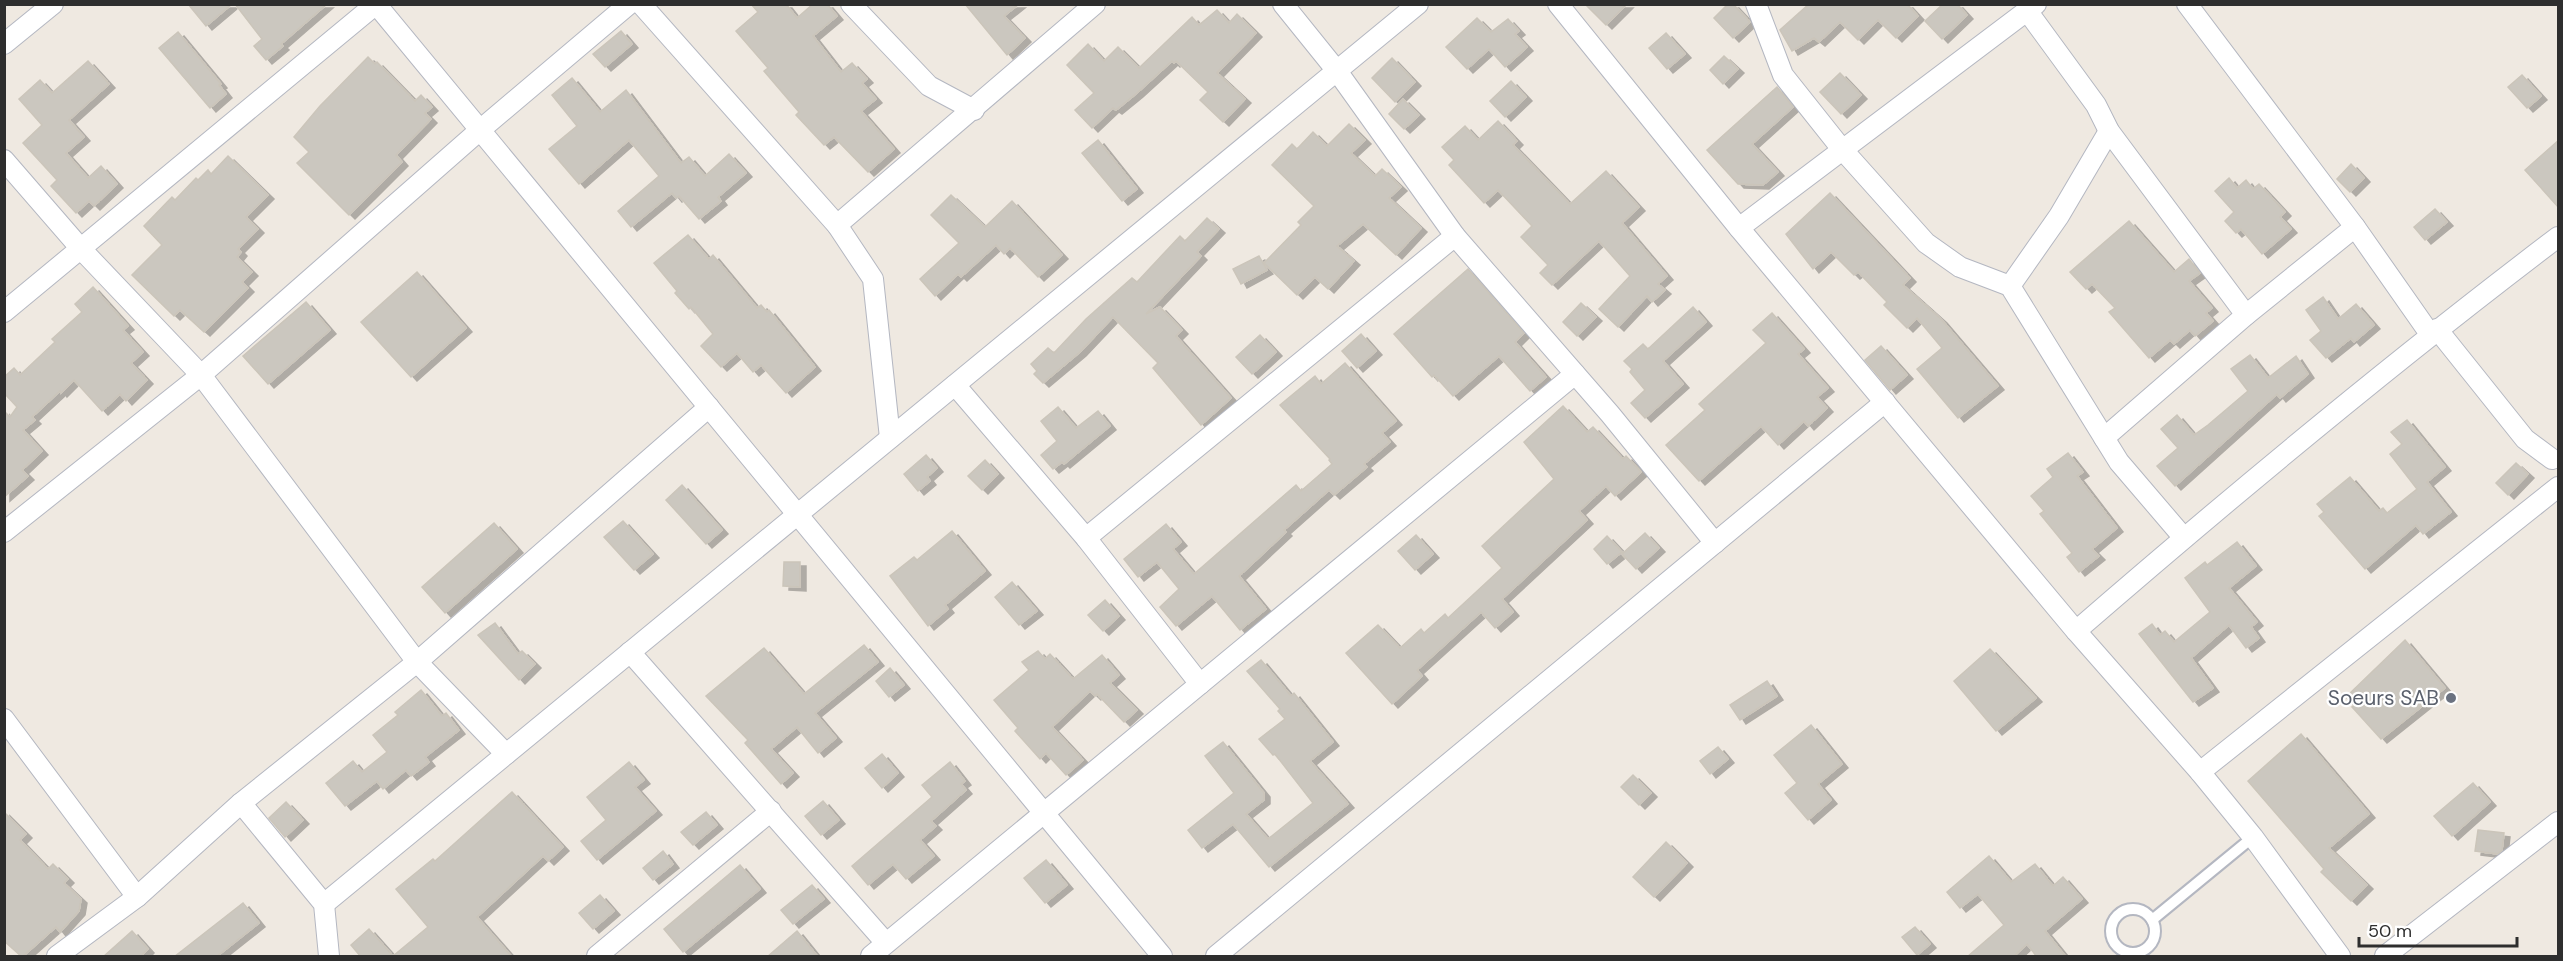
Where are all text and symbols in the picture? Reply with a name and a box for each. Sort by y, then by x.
place label: Soeurs SAB [2328,684,2439,712]
marker: Soeurs SAB [2444,691,2458,705]
scale bar [2359,910,2516,948]
text: 50 m [2368,919,2412,943]

